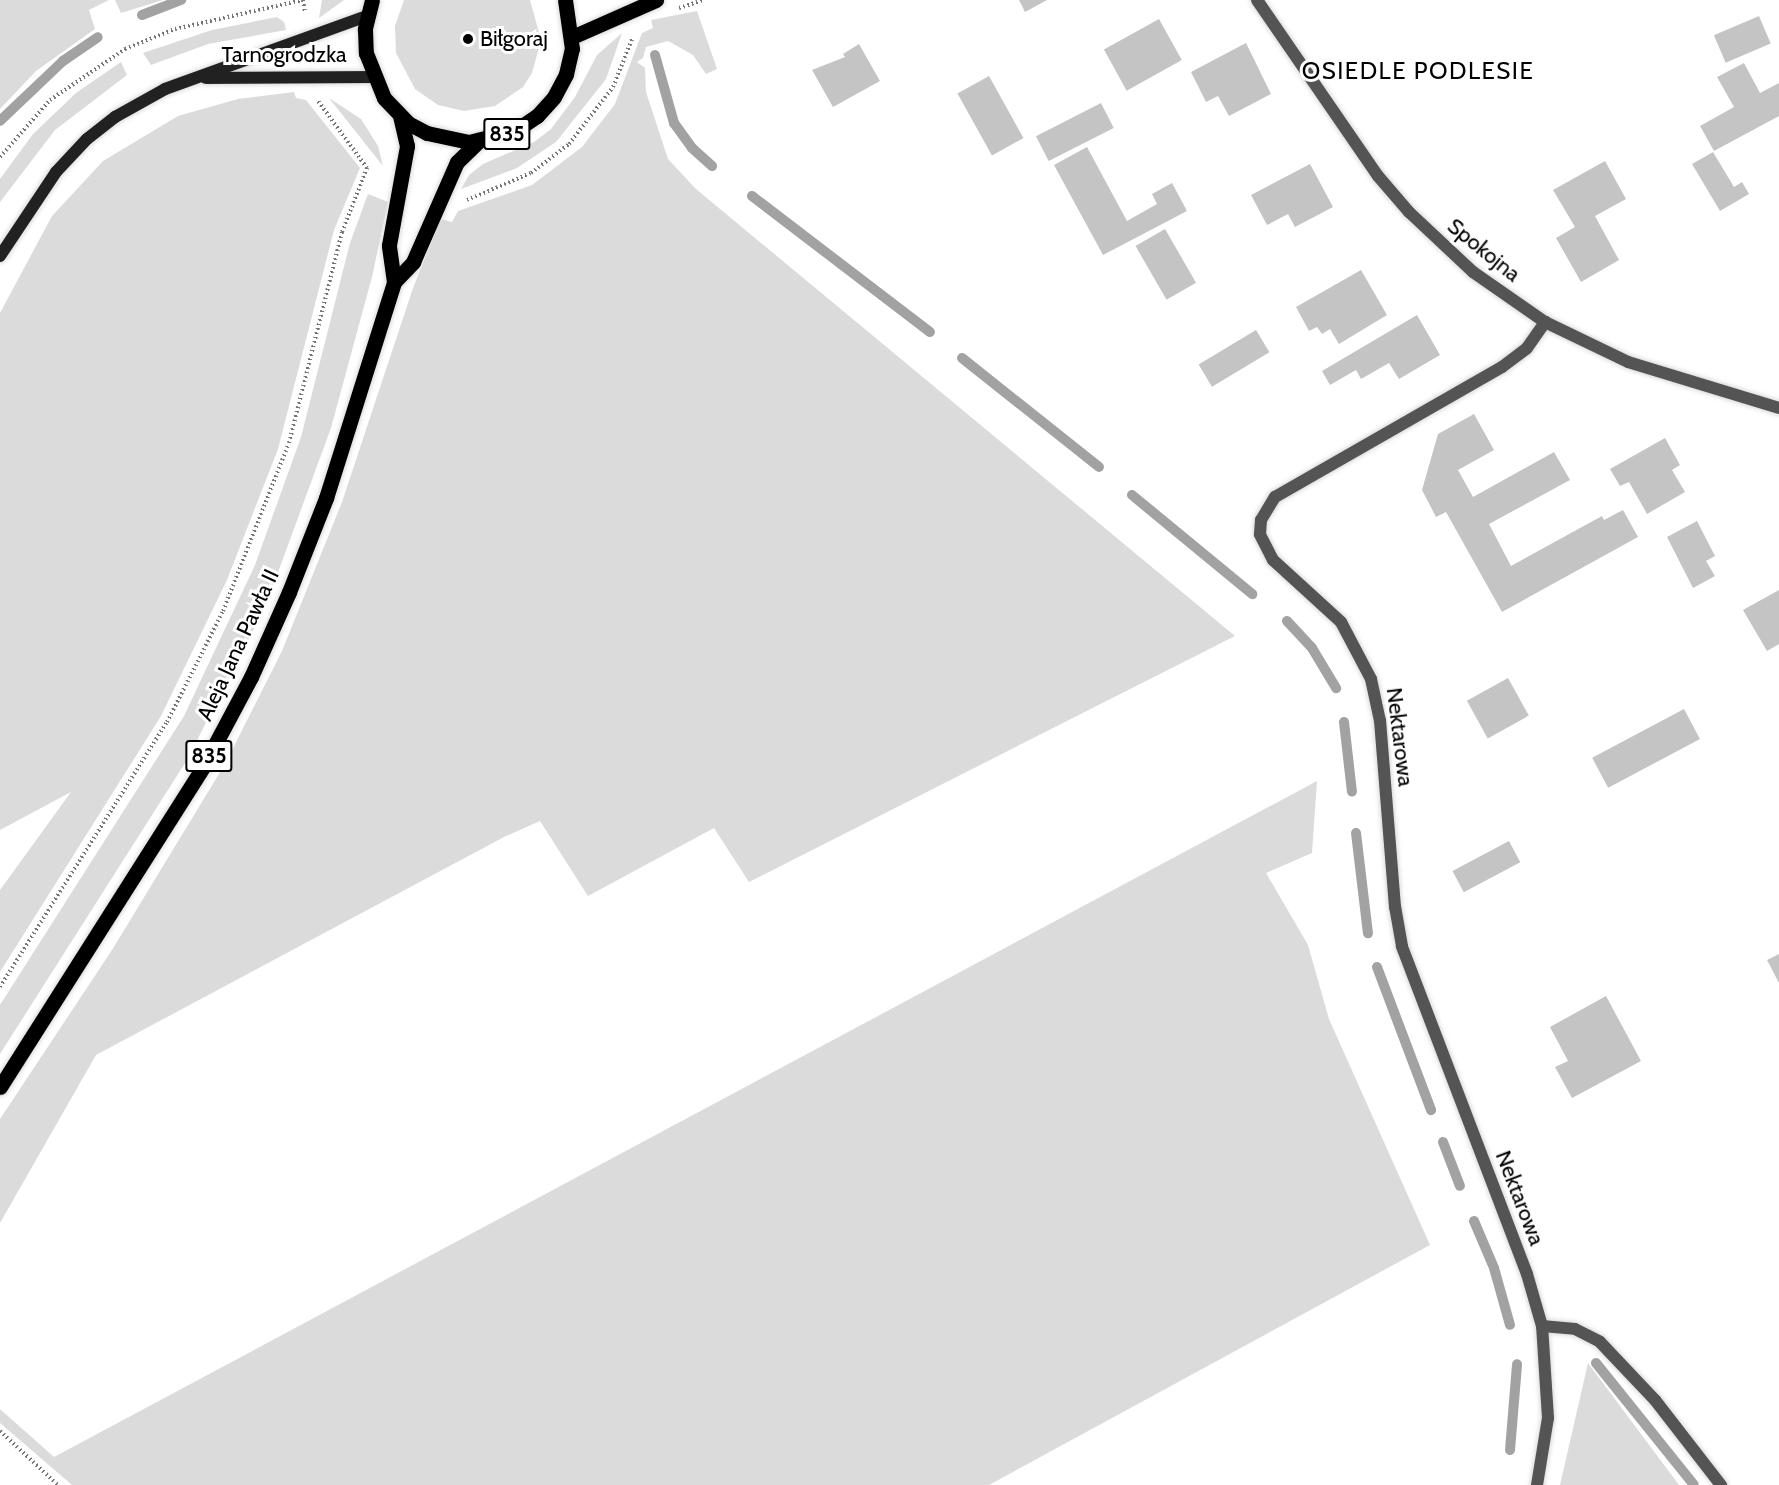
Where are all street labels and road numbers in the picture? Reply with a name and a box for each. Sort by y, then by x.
street label: Tarnogrodzka [222,42,346,68]
road number: 835 [483,116,531,152]
street label: Spokojna [1442,213,1526,287]
street label: Aleja Jana Pawła II [191,565,285,725]
street label: Nektarowa [1381,686,1419,788]
road number: 835 [185,738,233,774]
street label: Nektarowa [1490,1147,1550,1249]

